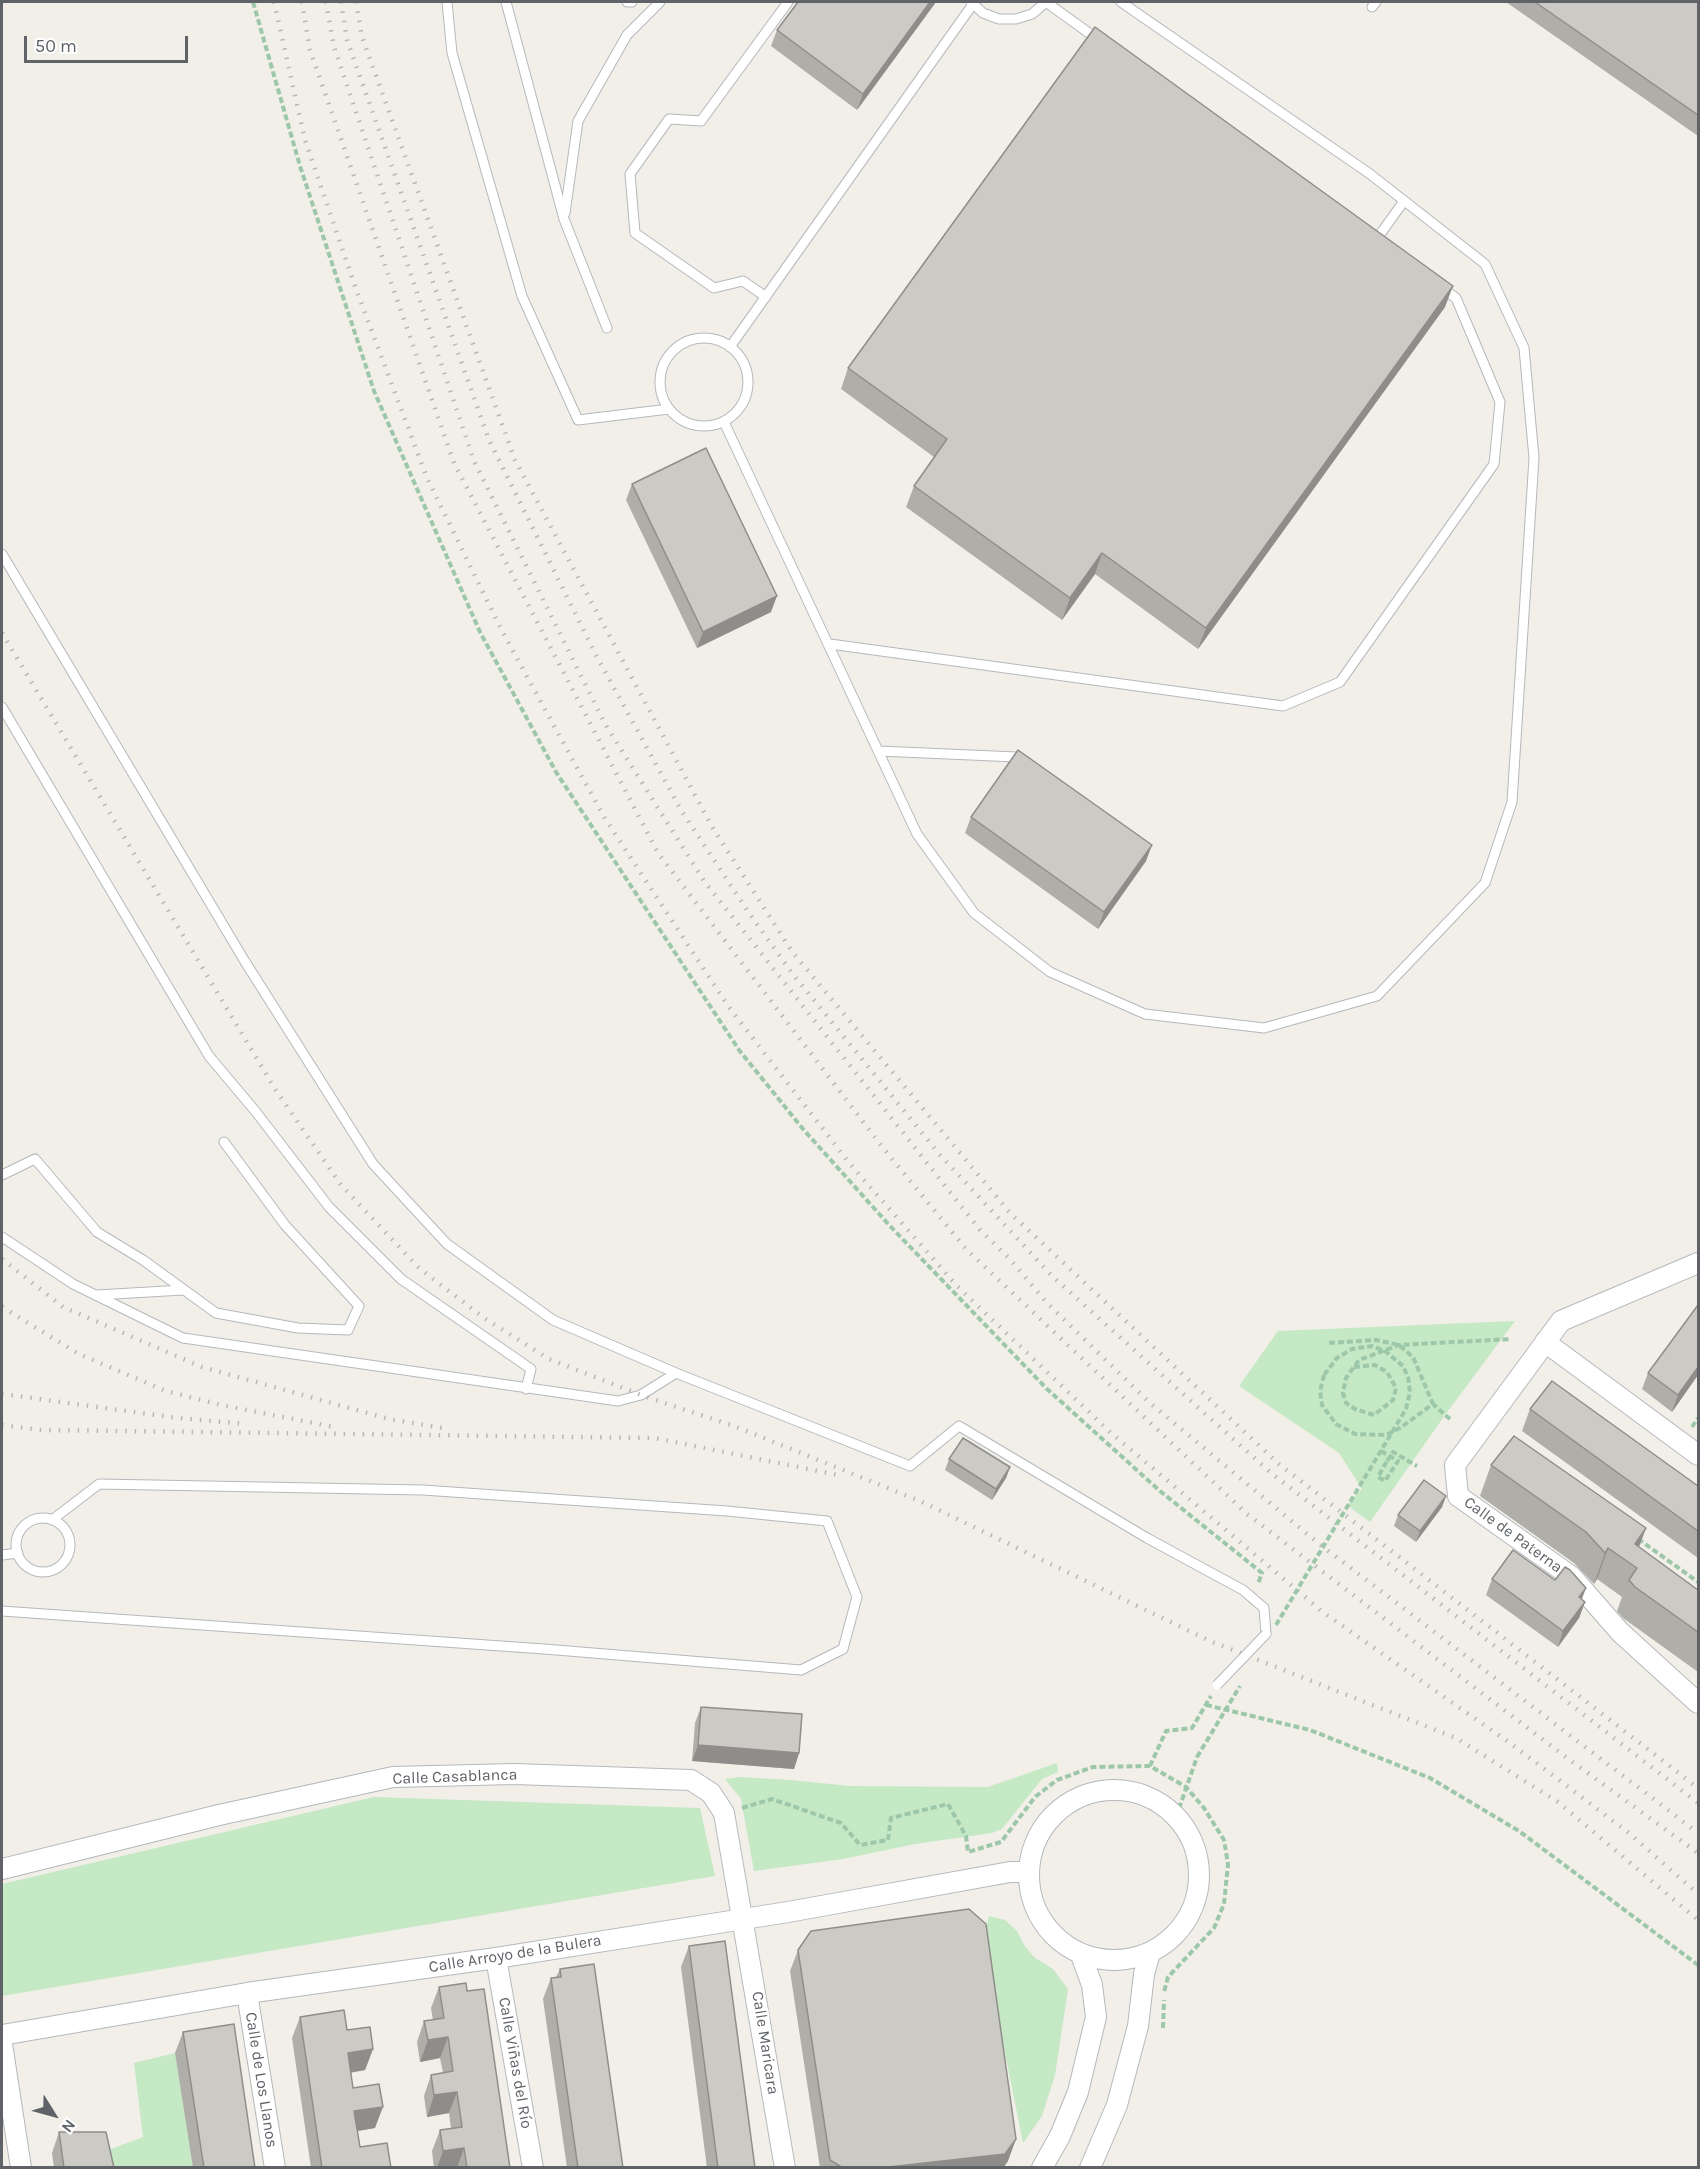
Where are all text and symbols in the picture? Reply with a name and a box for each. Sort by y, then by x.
scale bar [27,24,190,62]
text: 50 m [35,35,77,57]
street label: Calle de Paterna [1460,1493,1566,1577]
street label: Calle Casablanca [392,1765,518,1789]
street label: Calle Arroyo de la Bulera [427,1931,603,1977]
street label: Calle Maricara [747,1990,783,2096]
street label: Calle Viñas del Río [494,1996,536,2130]
street label: Calle de Los Llanos [241,2011,281,2149]
north arrow [24,2085,84,2145]
text: N [58,2116,80,2136]

